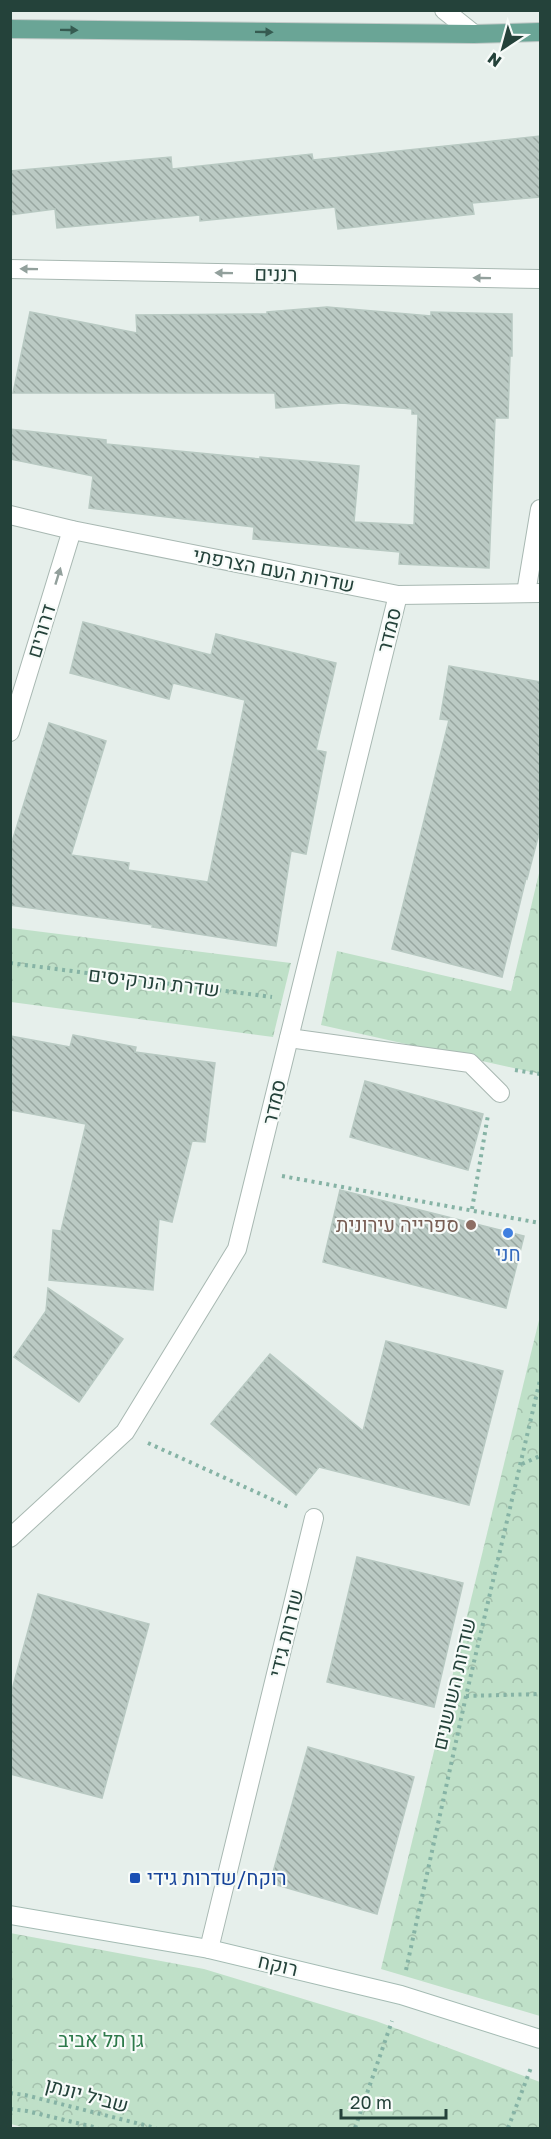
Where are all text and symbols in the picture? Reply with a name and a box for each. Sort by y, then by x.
north arrow [473,18,533,78]
one-way arrow [59,25,78,35]
one-way arrow [254,27,273,37]
text: N [483,48,505,72]
street label: רננים [254,261,298,285]
one-way arrow [20,264,39,274]
one-way arrow [215,268,234,278]
one-way arrow [473,273,492,283]
street label: שדרות העם הצרפתי [191,542,357,596]
one-way arrow [54,567,63,585]
street label: דרורים [21,601,60,660]
street label: סמדר [371,605,405,655]
street label: שדרת הנרקיסים [87,961,221,1001]
street label: סמדר [256,1077,290,1127]
place label: ספרייה עירונית [336,1212,459,1236]
marker: ספרייה עירונית [464,1218,478,1232]
marker: חני [501,1226,515,1240]
place label: חני [495,1241,521,1265]
street label: שדרות גידי [263,1586,308,1679]
street label: שדרות השושנים [426,1615,480,1752]
place label: רוקח/שדרות גידי [147,1865,287,1889]
marker: רוקח/שדרות גידי [128,1871,142,1885]
street label: רוקח [256,1948,301,1980]
park label: גן תל אביב [58,2027,144,2051]
street label: שביל יונתן [43,2071,131,2117]
scale bar [341,2082,446,2120]
text: 20 m [350,2091,392,2113]

